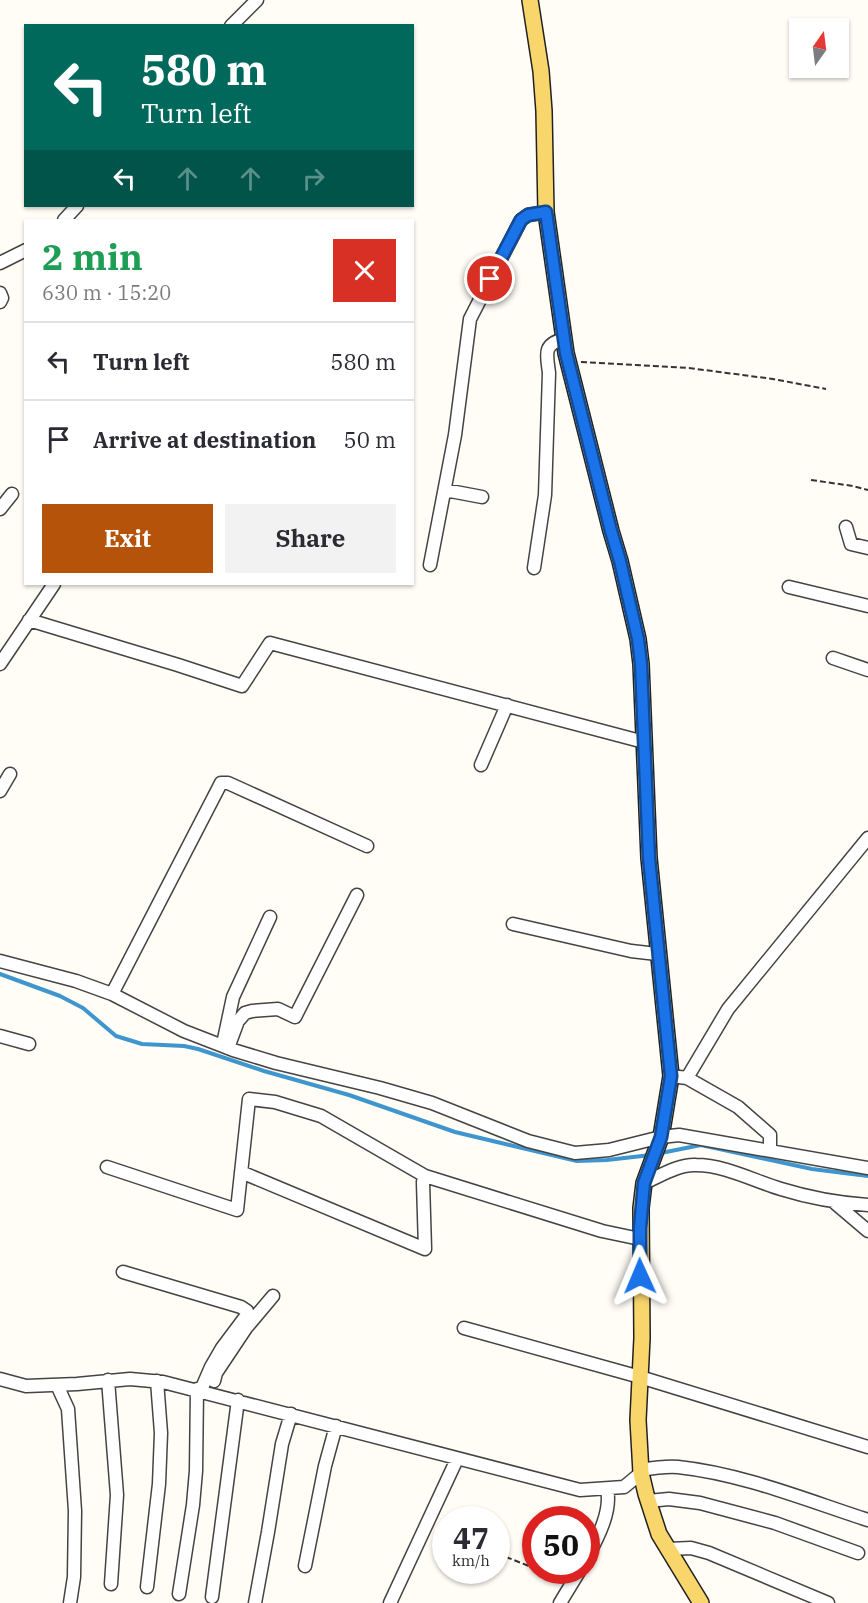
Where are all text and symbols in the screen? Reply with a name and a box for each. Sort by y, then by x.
north arrow [789,18,849,78]
map controls [789,18,849,78]
text: 580 m [141,42,267,97]
icon: left [42,48,120,126]
text: Turn left [141,95,252,130]
icon: left [108,162,141,195]
icon: ahead [171,162,204,195]
icon: ahead [234,162,267,195]
icon: right [297,162,330,195]
text: 2 min [42,233,143,280]
button: close [333,239,396,302]
pin [464,253,515,304]
icon: arrive [473,262,506,295]
text: 630 m · 15:20 [42,279,171,306]
icon: left [42,345,75,378]
text: Turn left [93,347,189,376]
text: 580 m [330,347,396,376]
icon: arrive [42,423,75,456]
text: Arrive at destination [93,425,316,454]
text: 50 m [344,425,396,454]
button: Exit [42,504,213,573]
button: Share [225,504,396,573]
position arrow [608,1244,672,1308]
speed limit sign: 50 [522,1506,600,1584]
text: 47 [453,1518,489,1557]
text: km/h [452,1551,490,1570]

